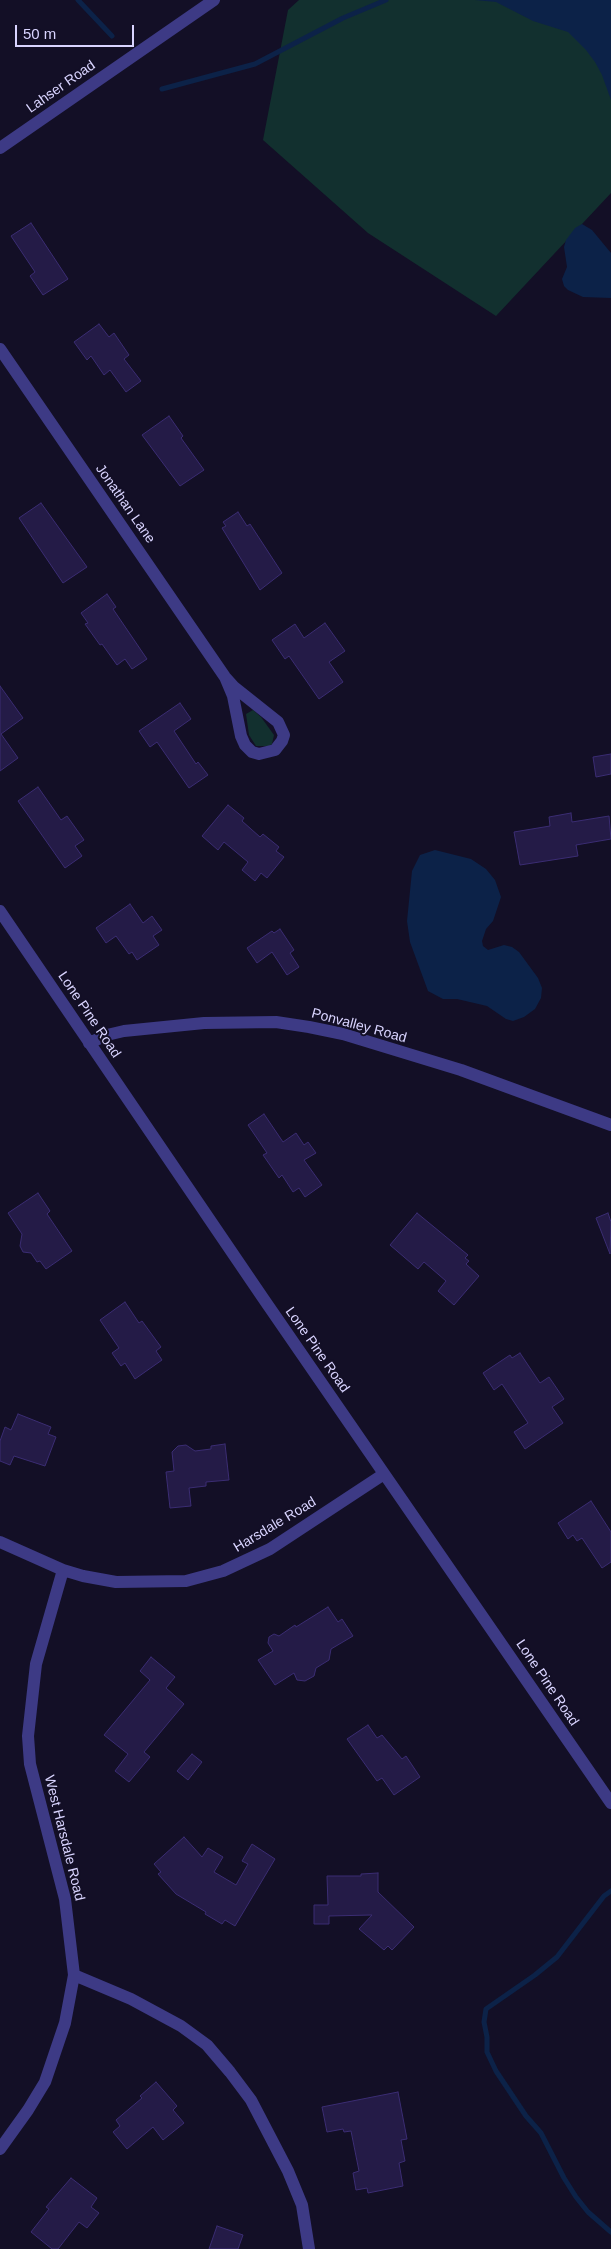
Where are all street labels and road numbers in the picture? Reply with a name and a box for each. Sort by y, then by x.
street label: Lahser Road [23,57,99,117]
street label: Jonathan Lane [92,461,158,547]
street label: Lone Pine Road [54,969,124,1061]
street label: Ponvalley Road [309,1005,409,1047]
street label: Lone Pine Road [281,1304,353,1396]
street label: Harsdale Road [231,1494,319,1556]
street label: Lone Pine Road [512,1637,582,1729]
street label: West Harsdale Road [40,1773,88,1903]

